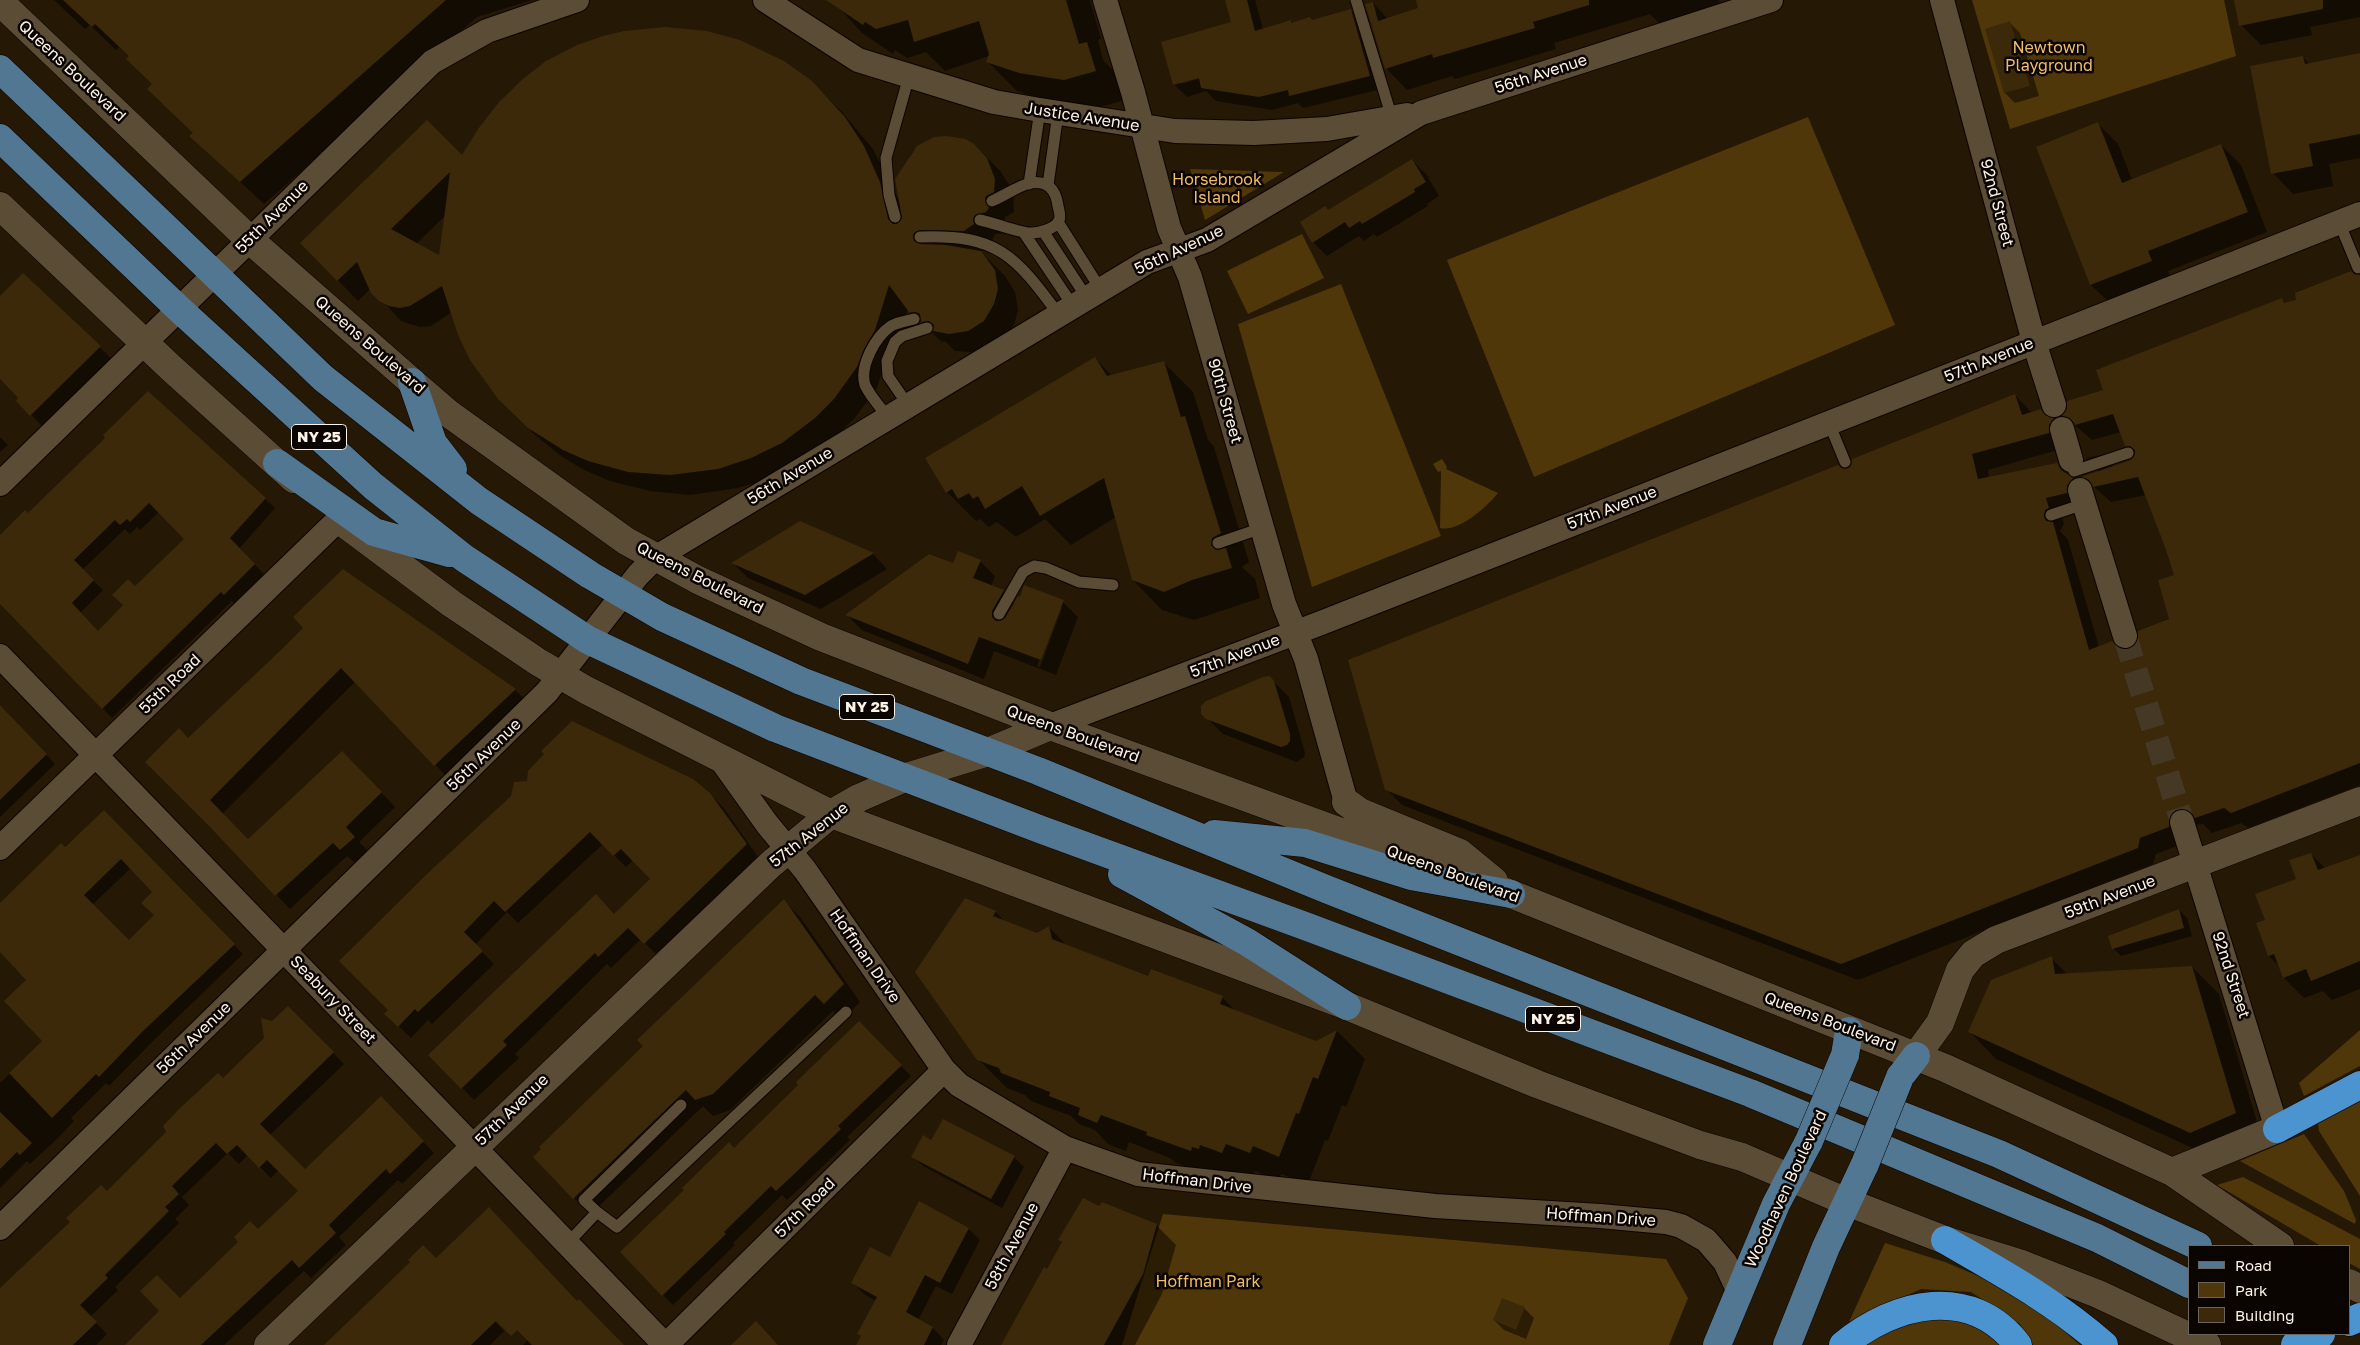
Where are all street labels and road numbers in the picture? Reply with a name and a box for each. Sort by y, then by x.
street label: Queens Boulevard [14,16,130,126]
street label: 56th Avenue [1493,50,1589,98]
street label: Justice Avenue [1023,98,1141,136]
street label: 92nd Street [1976,157,2018,249]
street label: 55th Avenue [232,177,312,257]
street label: 56th Avenue [1132,221,1226,279]
street label: Queens Boulevard [311,292,429,398]
street label: 57th Avenue [1942,333,2036,387]
street label: 90th Street [1204,356,1246,446]
road number: NY 25 [292,424,346,450]
street label: 56th Avenue [744,443,836,509]
street label: 57th Avenue [1564,482,1660,534]
street label: Queens Boulevard [633,538,767,618]
street label: 57th Avenue [1187,630,1283,682]
street label: 55th Road [135,650,205,718]
road number: NY 25 [840,694,894,720]
street label: Queens Boulevard [1004,701,1142,767]
street label: 56th Avenue [443,715,525,795]
street label: 57th Avenue [766,798,852,872]
street label: Queens Boulevard [1384,841,1522,907]
street label: 59th Avenue [2062,871,2158,923]
street label: Hoffman Drive [826,905,904,1007]
street label: 92nd Street [2208,929,2254,1021]
street label: Seabury Street [286,952,380,1048]
street label: Queens Boulevard [1761,988,1899,1056]
street label: 56th Avenue [153,998,235,1078]
road number: NY 25 [1526,1006,1580,1032]
street label: 57th Avenue [471,1070,553,1150]
street label: Woodhaven Boulevard [1741,1107,1831,1271]
street label: Hoffman Drive [1141,1165,1253,1197]
street label: 57th Road [771,1174,839,1242]
street label: 58th Avenue [981,1199,1043,1293]
street label: Hoffman Drive [1545,1204,1657,1230]

